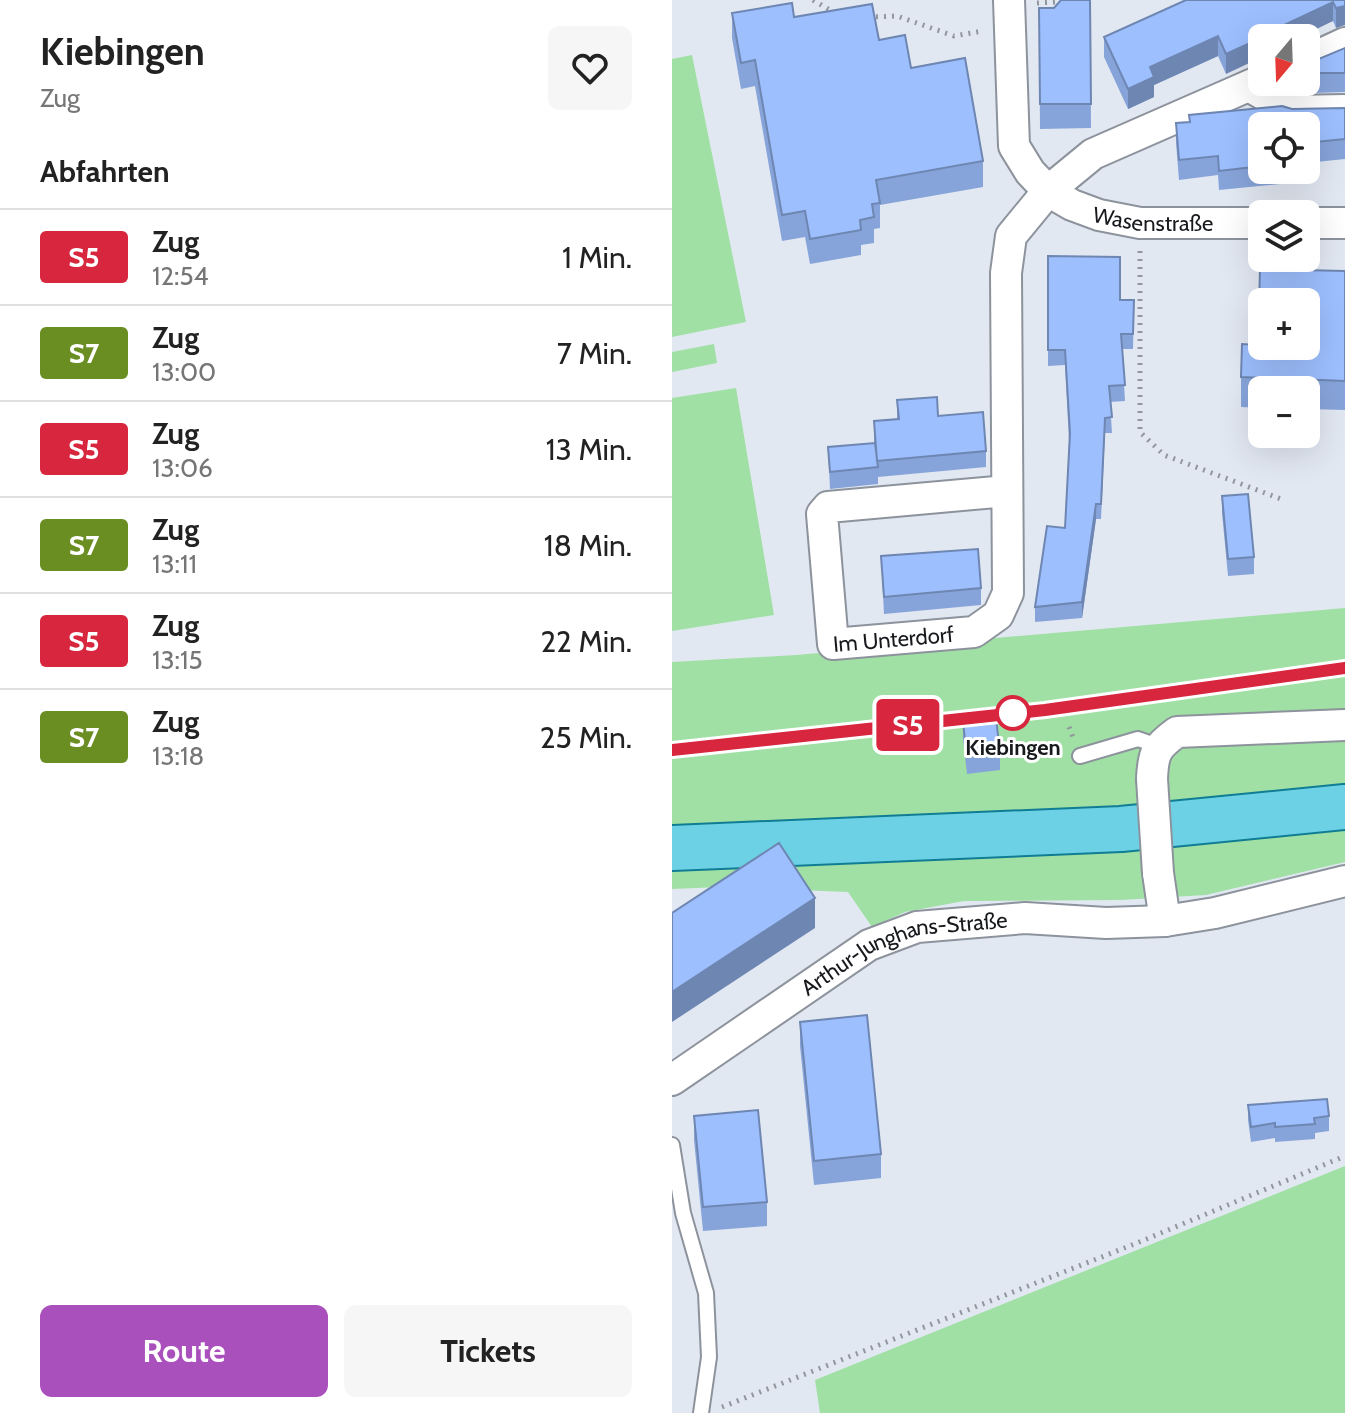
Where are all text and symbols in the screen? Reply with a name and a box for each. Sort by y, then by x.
north arrow [1248,24,1320,96]
map controls [1248,24,1320,448]
button: heart [548,26,632,110]
text: Kiebingen [40,28,205,75]
text: Zug [40,82,80,114]
button: locate [1248,112,1320,184]
text: Abfahrten [40,153,170,190]
button: layers [1248,200,1320,272]
street label: Wasenstraße [1091,201,1213,237]
text: Zug [152,223,199,260]
text: 1 Min. [562,239,632,276]
text: S5 [68,240,100,274]
text: 12:54 [152,260,209,292]
button: + [1248,288,1320,360]
text: Zug [152,319,199,356]
text: 7 Min. [557,335,632,372]
text: S7 [69,336,99,370]
text: 13:00 [152,356,216,388]
button: − [1248,376,1320,448]
text: Zug [152,415,199,452]
text: 13 Min. [546,431,632,468]
text: S5 [68,432,100,466]
text: 13:06 [152,452,213,484]
text: Zug [152,511,199,548]
text: 18 Min. [544,527,632,564]
text: S7 [69,528,99,562]
text: 13:11 [152,548,197,580]
text: Zug [152,607,199,644]
street label: Im Unterdorf [832,620,955,657]
text: 22 Min. [540,623,632,660]
text: S5 [68,624,100,658]
text: 13:15 [152,644,203,676]
marker: Kiebingen [996,696,1030,730]
line badge: S5 [872,699,944,751]
text: Zug [152,703,199,740]
text: S5 [892,708,924,742]
text: 25 Min. [540,719,632,756]
text: S7 [69,720,99,754]
place label: Kiebingen [965,734,1061,761]
text: 13:18 [152,740,204,772]
street label: Arthur-Junghans-Straße [796,906,1008,1001]
button: Route [40,1305,328,1397]
button: Tickets [344,1305,632,1397]

